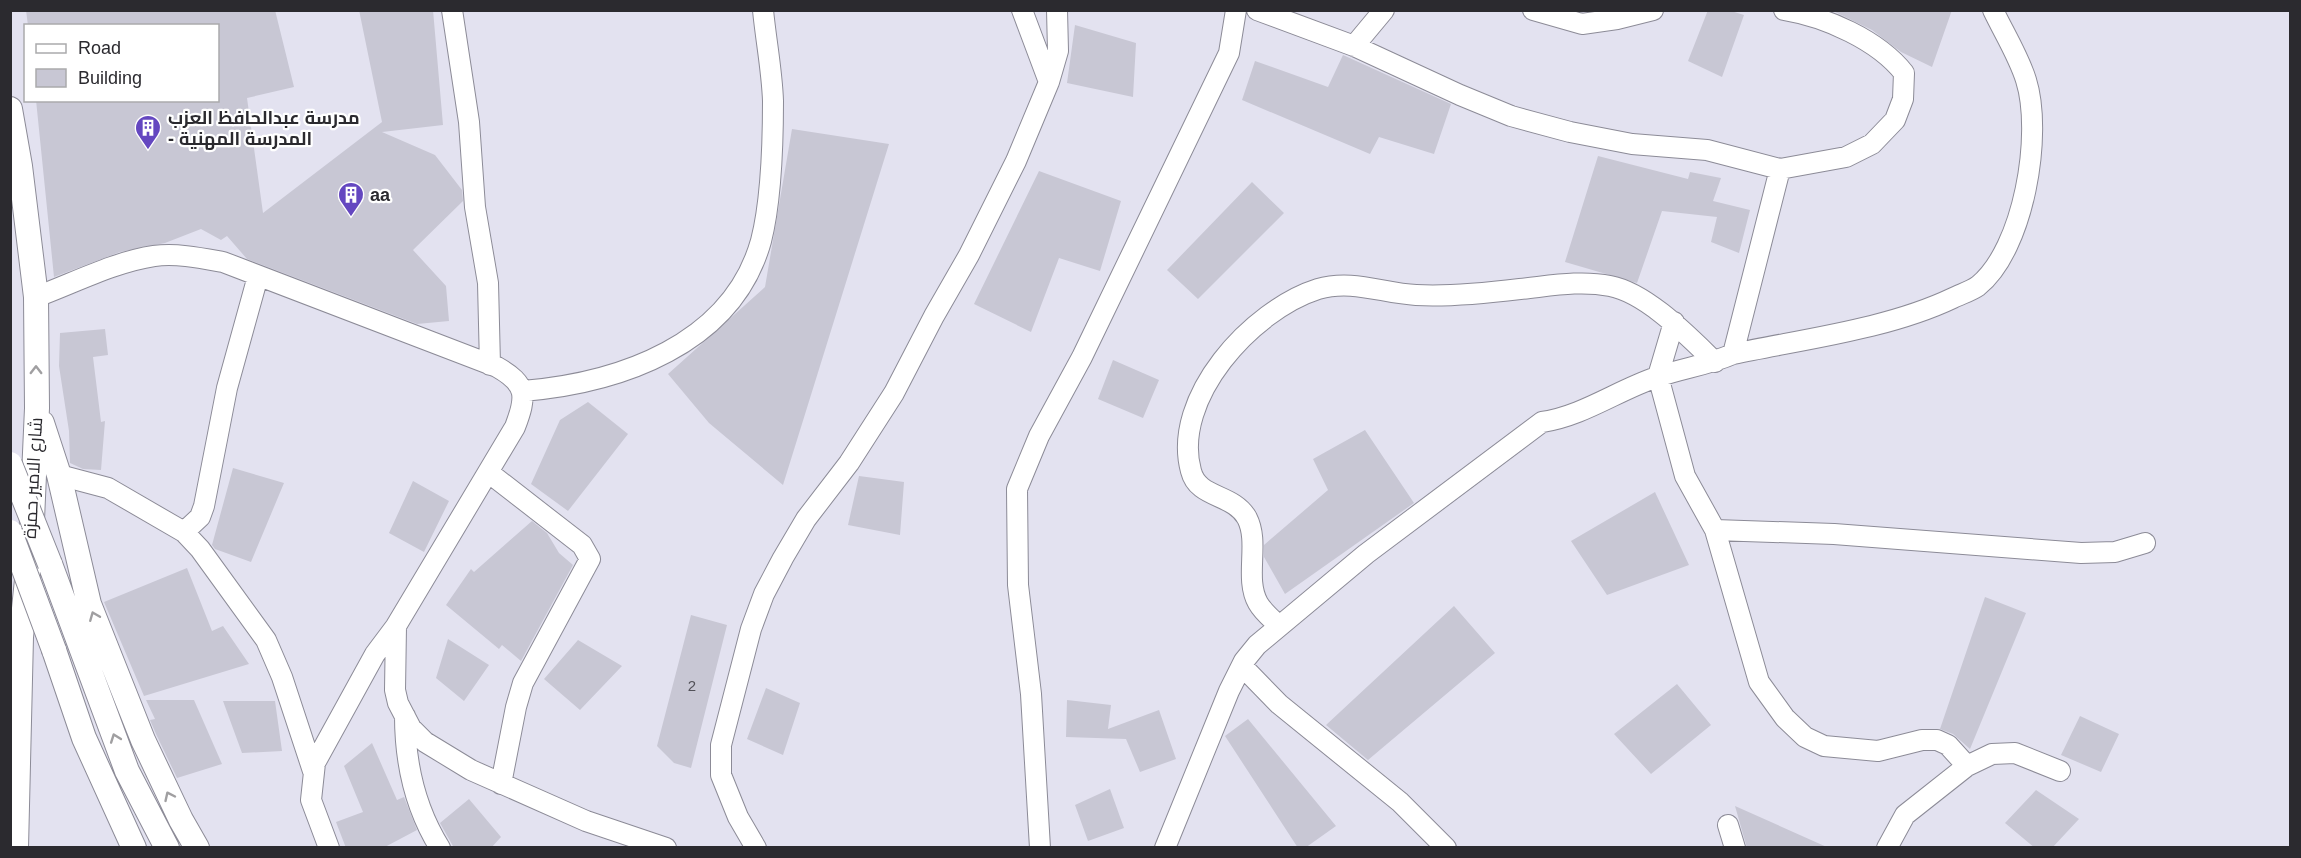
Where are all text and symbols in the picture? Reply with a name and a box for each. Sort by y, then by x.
legend [24,24,219,102]
text: Road [78,38,121,58]
text: Building [78,68,142,88]
place label: مدرسة عبدالحافظ العزب - المدرسة المهنية [168,108,360,150]
building icon: مدرسة عبدالحافظ العزب - المدرسة المهنية [133,113,163,151]
building icon: aa [336,180,366,218]
place label: aa [370,185,391,205]
one-way arrow [30,365,42,374]
street label: شارع الامير حمزة [20,417,48,539]
one-way arrow [89,611,101,622]
house number: 2 [688,677,696,694]
one-way arrow [109,733,122,744]
one-way arrow [165,791,177,802]

